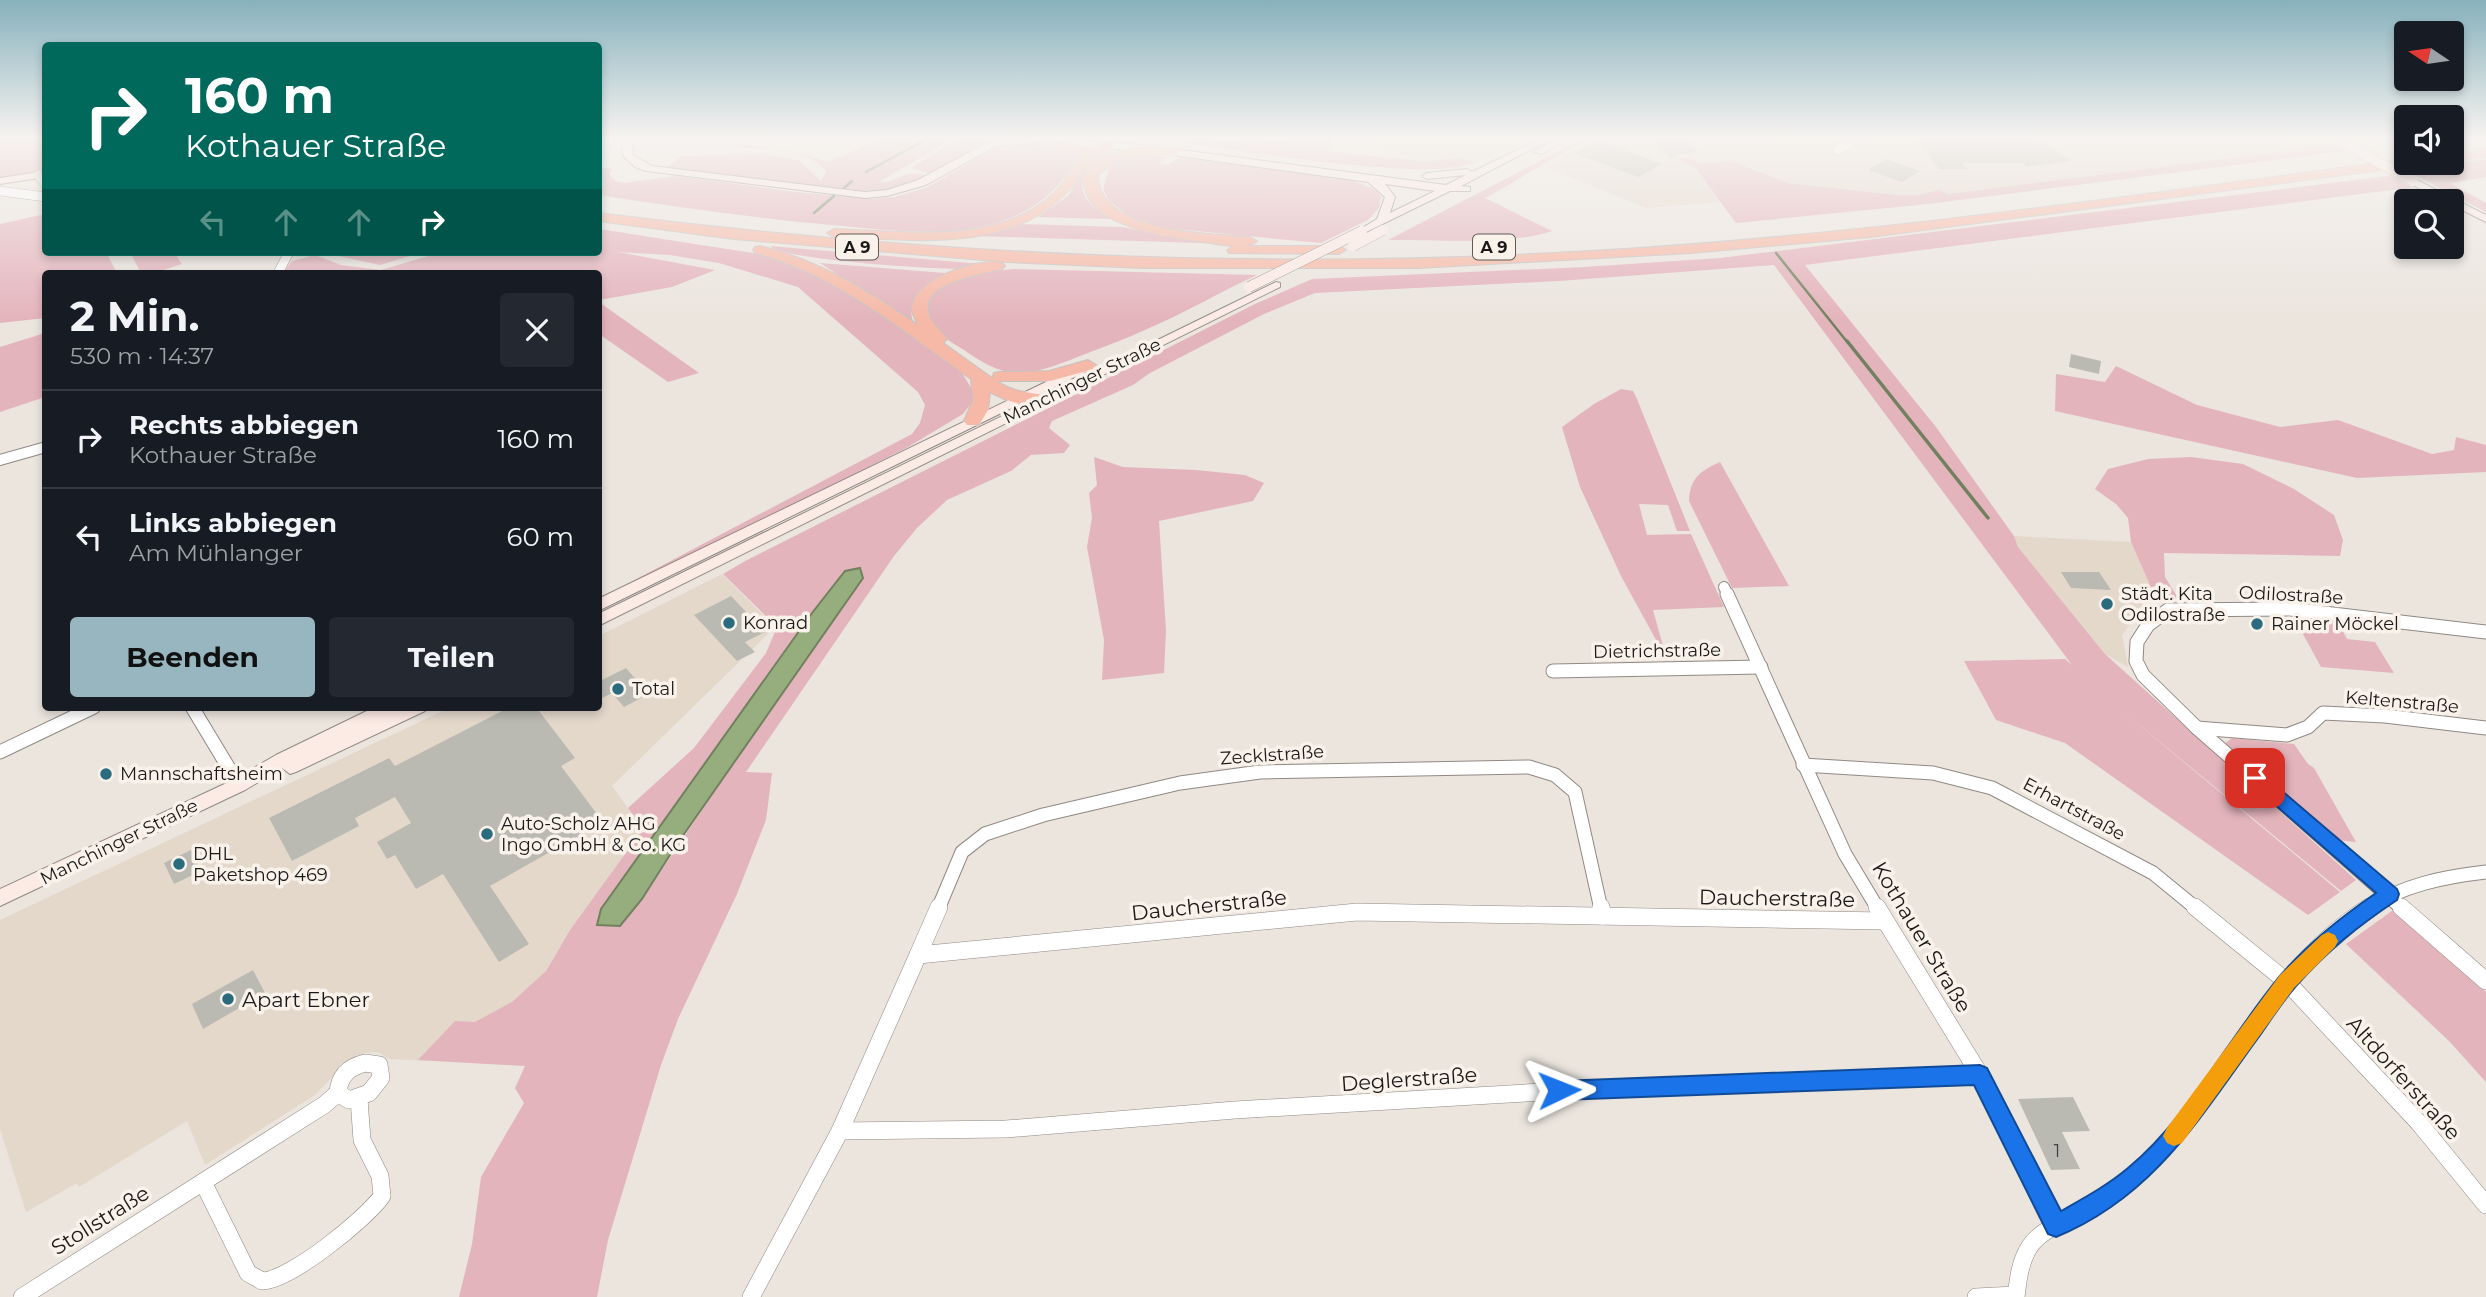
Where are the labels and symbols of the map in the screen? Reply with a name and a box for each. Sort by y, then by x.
north arrow [2394,21,2464,91]
road number: A 9 [836,234,878,260]
road number: A 9 [1473,234,1515,260]
street label: Manchinger Straße [1000,333,1165,429]
street label: Odilostraße [2238,581,2344,609]
place label: Städt. Kita Odilostraße [2121,583,2225,626]
marker: Städt. Kita Odilostraße [2099,596,2115,612]
place label: Konrad [743,612,808,634]
place label: Rainer Möckel [2271,613,2399,635]
marker: Konrad [721,615,737,631]
marker: Rainer Möckel [2249,616,2265,632]
street label: Dietrichstraße [1593,639,1721,663]
place label: Total [632,678,675,700]
marker: Total [610,681,626,697]
street label: Keltenstraße [2344,686,2460,718]
street label: Zecklstraße [1219,740,1325,770]
pin [2225,748,2285,808]
place label: Mannschaftsheim [120,763,283,785]
marker: Mannschaftsheim [98,766,114,782]
street label: Erhartstraße [2019,773,2129,845]
street label: Manchinger Straße [37,794,202,890]
place label: Auto-Scholz AHG Ingo GmbH & Co. KG [501,813,686,856]
marker: Auto-Scholz AHG Ingo GmbH & Co. KG [479,826,495,842]
place label: DHL Paketshop 469 [193,843,328,886]
marker: DHL Paketshop 469 [171,856,187,872]
street label: Kothauer Straße [1867,857,1977,1017]
street label: Daucherstraße [1130,884,1288,926]
street label: Daucherstraße [1699,884,1855,912]
place label: Apart Ebner [242,987,370,1012]
marker: Apart Ebner [220,991,236,1007]
street label: Altdorferstraße [2342,1011,2466,1145]
position arrow [1522,1053,1596,1127]
street label: Deglerstraße [1340,1062,1478,1096]
house number: 1 [2054,1140,2060,1162]
street label: Stollstraße [46,1180,154,1260]

